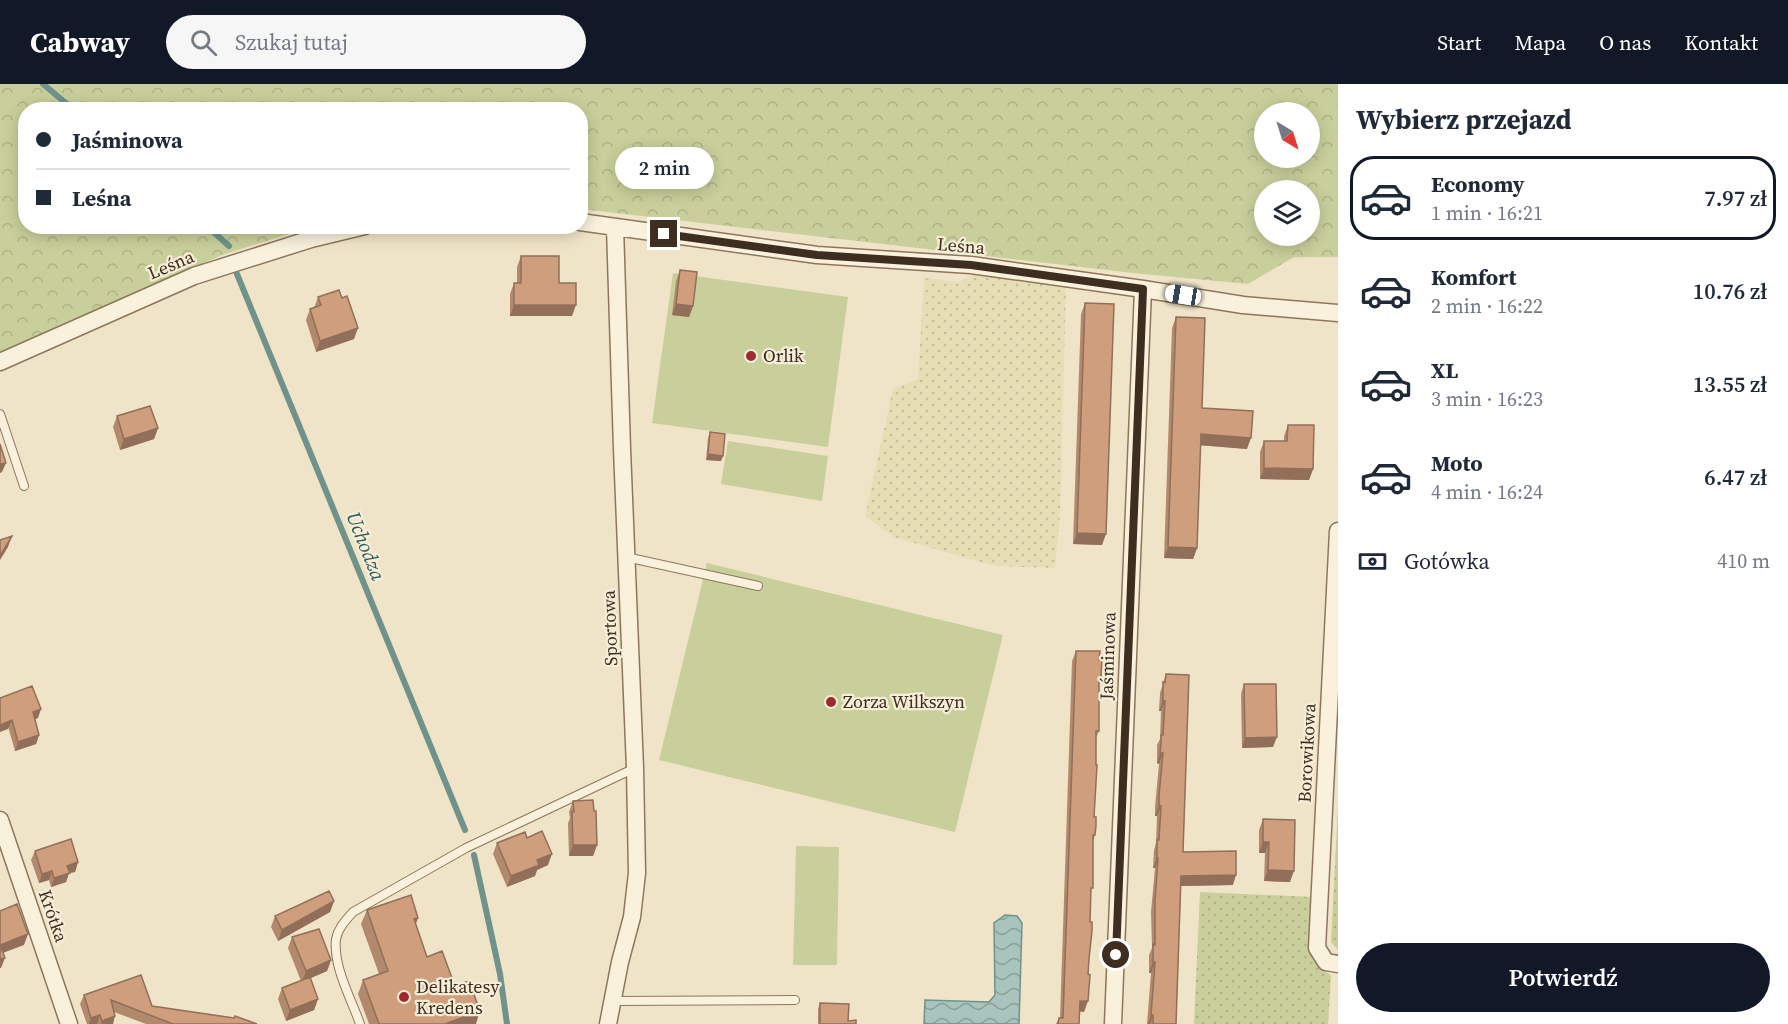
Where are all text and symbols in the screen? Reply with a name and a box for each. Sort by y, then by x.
search box [166,15,586,69]
text: Cabway [30,23,130,61]
icon: search [187,26,220,59]
text: Szukaj tutaj [235,27,348,57]
text: Start [1437,28,1481,57]
text: Mapa [1514,28,1566,57]
text: O nas [1599,28,1651,57]
text: Kontakt [1684,28,1758,57]
text: Wybierz przejazd [1356,101,1572,138]
north arrow [1254,102,1320,168]
map controls [1254,102,1320,246]
text: Jaśminowa [72,125,183,155]
callout: 2 min [614,147,714,189]
text: 2 min [639,154,690,182]
text: Economy [1431,169,1525,199]
icon: car [1359,171,1413,225]
button: layers [1254,180,1320,246]
text: Leśna [72,183,131,213]
text: 7.97 zł [1704,183,1767,213]
text: 1 min · 16:21 [1431,199,1543,227]
route end [650,220,677,247]
street label: Leśna [936,231,987,260]
street label: Leśna [144,243,198,285]
text: Komfort [1431,262,1516,292]
icon: car [1359,264,1413,318]
text: 10.76 zł [1693,276,1767,306]
car [1164,283,1202,307]
text: 2 min · 16:22 [1431,292,1543,320]
place label: Orlik [763,343,804,368]
marker: Orlik [744,349,758,363]
text: XL [1431,355,1458,385]
icon: car [1359,357,1413,411]
text: 13.55 zł [1693,369,1767,399]
text: 3 min · 16:23 [1431,385,1543,413]
text: Moto [1431,448,1483,478]
icon: car [1359,450,1413,504]
text: 6.47 zł [1704,462,1767,492]
text: 4 min · 16:24 [1431,478,1543,506]
water label: Uchodza [339,507,393,585]
icon: cash [1356,545,1389,578]
text: Gotówka [1404,546,1490,576]
text: 410 m [1717,547,1770,575]
street label: Sportowa [596,589,623,666]
street label: Jaśminowa [1093,611,1122,702]
place label: Zorza Wilkszyn [843,689,965,714]
marker: Zorza Wilkszyn [824,695,838,709]
street label: Borowikowa [1291,702,1322,803]
street label: Krótka [33,886,74,946]
route start [1102,941,1129,968]
button: Potwierdź [1356,943,1770,1012]
place label: Delikatesy Kredens [416,974,500,1020]
marker: Delikatesy Kredens [397,990,411,1004]

